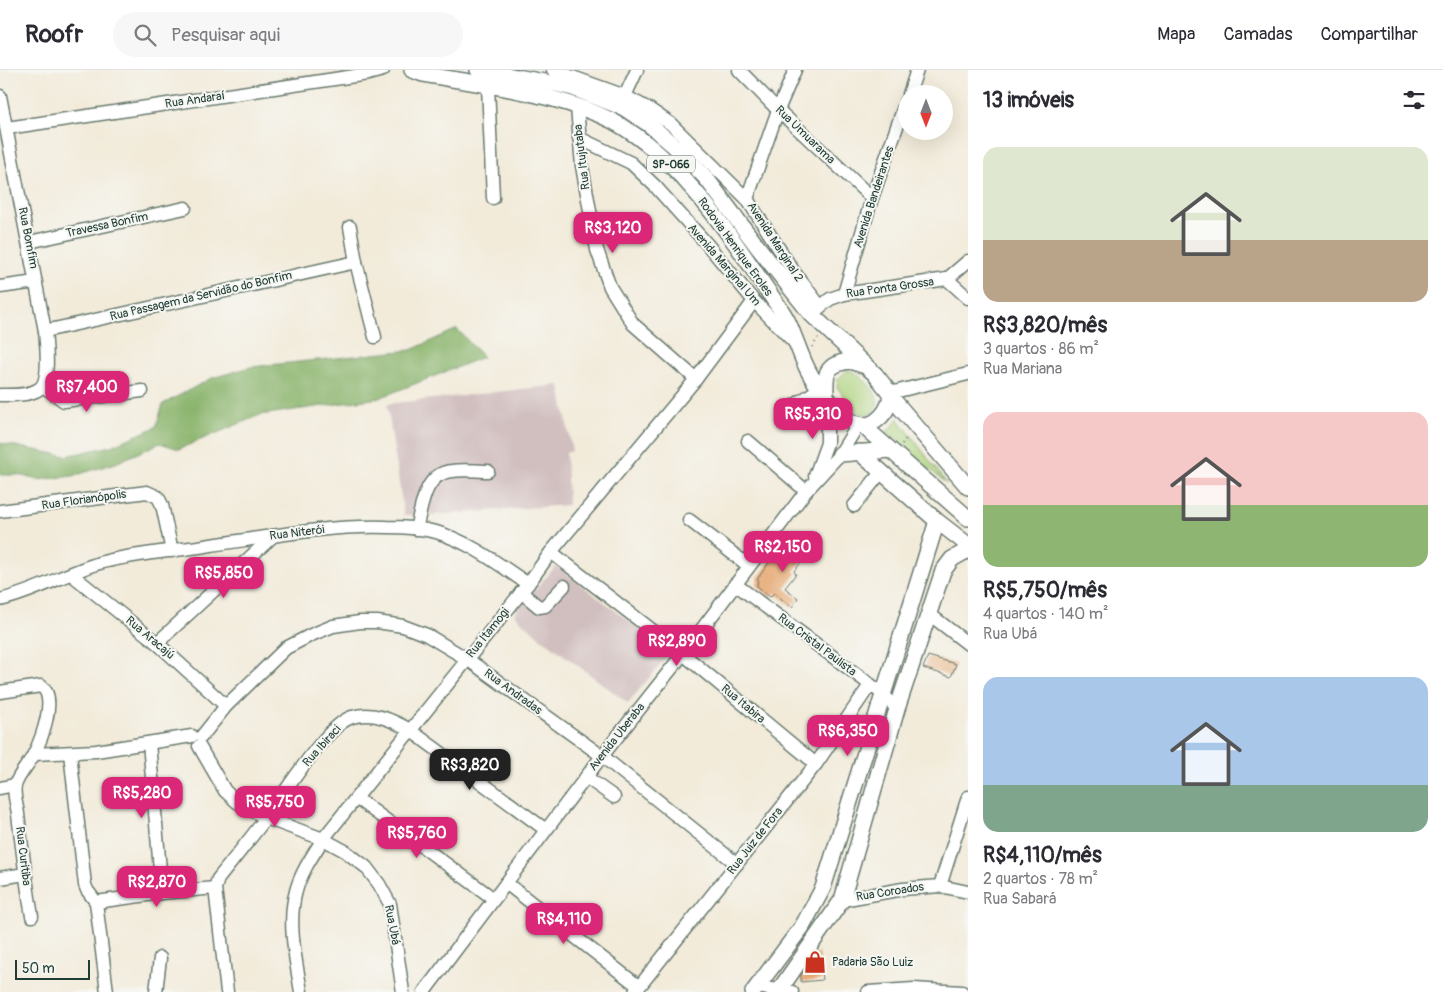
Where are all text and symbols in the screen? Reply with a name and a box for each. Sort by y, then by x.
search box [113,12,463,57]
text: Roofr [25,20,83,49]
icon: search [131,21,159,49]
text: Pesquisar aqui [171,23,280,47]
text: Mapa [1157,23,1195,46]
text: Camadas [1223,23,1293,46]
text: Compartilhar [1321,23,1418,46]
north arrow [898,85,952,140]
map controls [898,85,953,140]
icon: filters [1400,86,1428,114]
text: 13 imóveis [983,87,1074,114]
street label: Rua Andaraí [164,88,226,112]
street label: Rua Umuarama [772,103,838,168]
street label: Rua Itujutaba [570,123,593,191]
street label: Avenida Bandeirantes [850,144,898,250]
road number: SP-066 [647,156,695,172]
icon: home [1161,179,1251,269]
street label: Rodovia Henrique Eroles [694,195,776,300]
street label: Avenida Marginal 2 [744,199,807,285]
street label: Rua Bomfim [15,206,41,270]
street label: Travessa Bonfim [64,209,150,241]
pin: R$3,120 [567,212,659,254]
text: R$3,120 [584,218,642,238]
street label: Avenida Marginal Um [684,221,764,309]
street label: Rua Passagem da Servidão do Bonfim [108,268,294,324]
street label: Rua Ponta Grossa [845,274,935,302]
text: R$3,820/mês [983,312,1107,339]
text: 3 quartos · 86 m² [983,339,1099,359]
text: Rua Mariana [983,359,1062,379]
pin: R$7,400 [41,370,133,413]
text: R$7,400 [56,377,118,397]
pin: R$5,310 [767,398,859,440]
text: R$5,310 [785,404,841,424]
icon: home [1161,444,1251,534]
street label: Rua Florianópolis [41,487,128,513]
street label: Rua Niterói [269,522,325,544]
pin: R$2,150 [737,530,829,573]
text: R$2,150 [755,537,811,557]
pin: R$5,850 [178,556,270,599]
text: R$5,850 [195,563,253,583]
text: R$5,750/mês [983,577,1107,604]
text: 4 quartos · 140 m² [983,604,1108,624]
street label: Rua Itamogi [463,605,513,661]
street label: Rua Cristal Paulista [775,611,860,680]
street label: Rua Aracajú [122,613,178,663]
pin: R$2,890 [631,624,723,667]
text: Rua Ubá [983,624,1037,644]
text: R$2,890 [648,631,706,651]
street label: Rua Andradas [481,666,546,719]
street label: Rua Itabira [718,681,768,727]
street label: Avenida Uberaba [586,700,648,774]
icon: home [1161,709,1251,799]
pin: R$6,350 [802,714,894,757]
text: R$6,350 [818,721,878,741]
street label: Rua Ibiraci [299,722,345,770]
pin: R$3,820 [424,748,516,791]
text: R$3,820 [441,755,499,775]
pin: R$5,280 [96,776,188,819]
text: R$5,280 [113,783,171,803]
pin: R$5,750 [229,786,321,828]
text: R$5,750 [246,792,304,812]
street label: Rua Juiz de Fora [724,804,786,878]
pin: R$5,760 [371,816,463,859]
text: R$5,760 [387,823,447,843]
street label: Rua Curitiba [12,826,34,887]
text: R$4,110/mês [983,842,1102,869]
pin: R$2,870 [111,866,203,908]
text: 2 quartos · 78 m² [983,869,1098,889]
text: R$2,870 [128,872,186,892]
street label: Rua Coroados [855,879,926,905]
text: Rua Sabará [983,889,1056,909]
pin: R$4,110 [518,902,610,945]
street label: Rua Ubá [381,904,403,947]
text: R$4,110 [537,909,591,929]
shop icon: Padaria São Luiz [802,949,828,975]
place label: Padaria São Luiz [832,955,913,970]
scale bar [15,957,90,980]
text: 50 m [22,960,55,977]

